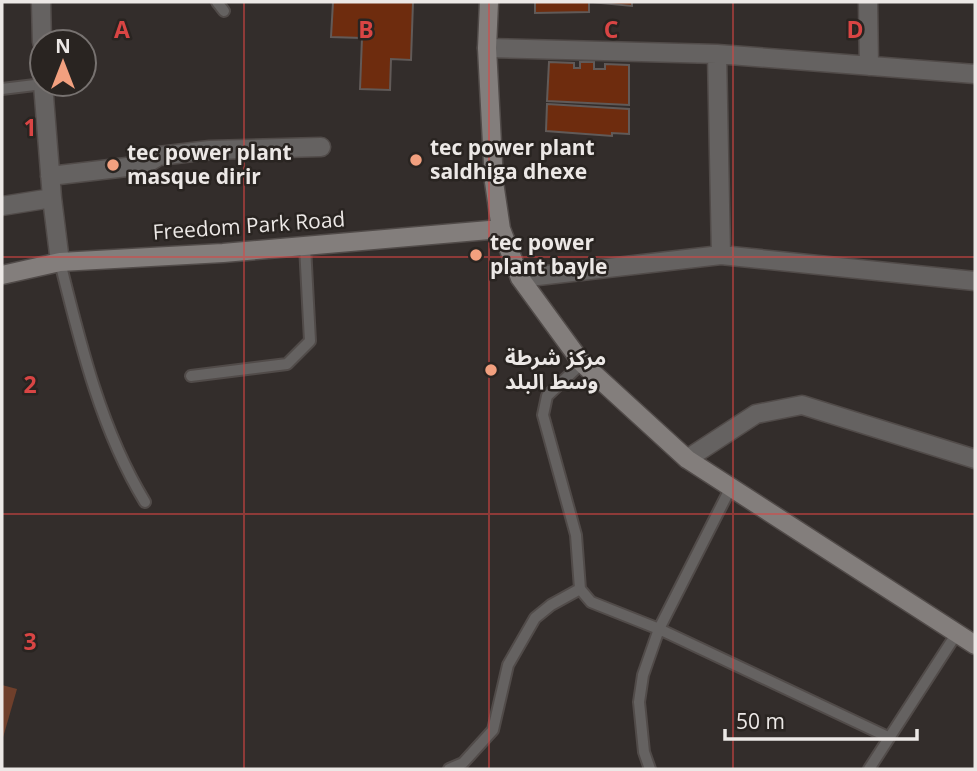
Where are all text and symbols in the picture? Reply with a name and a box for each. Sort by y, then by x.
text: A [114,13,130,45]
text: B [358,13,374,45]
text: C [604,13,618,45]
text: D [846,13,864,45]
north arrow [28,28,98,98]
text: N [55,33,71,59]
text: 1 [23,111,37,143]
place label: tec power plant saldhiga dhexe [430,133,595,185]
place label: tec power plant masque dirir [127,138,292,190]
marker: tec power plant saldhiga dhexe [408,152,424,168]
marker: tec power plant masque dirir [105,157,121,173]
street label: Freedom Park Road [152,204,346,246]
place label: tec power plant bayle [490,228,608,280]
marker: tec power plant bayle [468,247,484,263]
place label: مركز شرطة وسط البلد [505,343,606,395]
marker: مركز شرطة وسط البلد [483,362,499,378]
text: 2 [23,368,37,400]
text: 3 [23,625,37,657]
scale bar [725,698,918,742]
text: 50 m [736,707,785,735]

